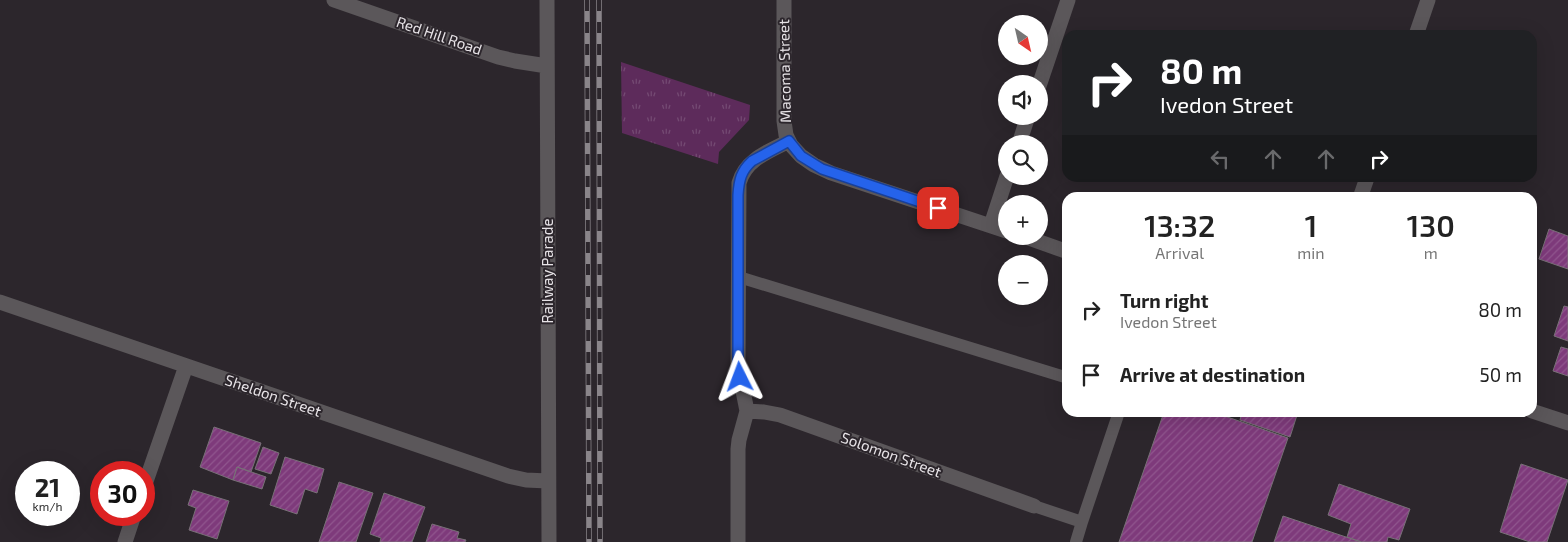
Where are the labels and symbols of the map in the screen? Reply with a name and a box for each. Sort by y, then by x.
street label: Red Hill Road [394,12,485,58]
north arrow [998,15,1048,65]
street label: Macoma Street [774,19,794,123]
pin [917,187,959,229]
street label: Railway Parade [538,219,556,323]
position arrow [713,350,765,402]
street label: Sheldon Street [223,370,324,420]
street label: Solomon Street [839,428,944,481]
speed limit sign: 30 [90,461,155,526]

